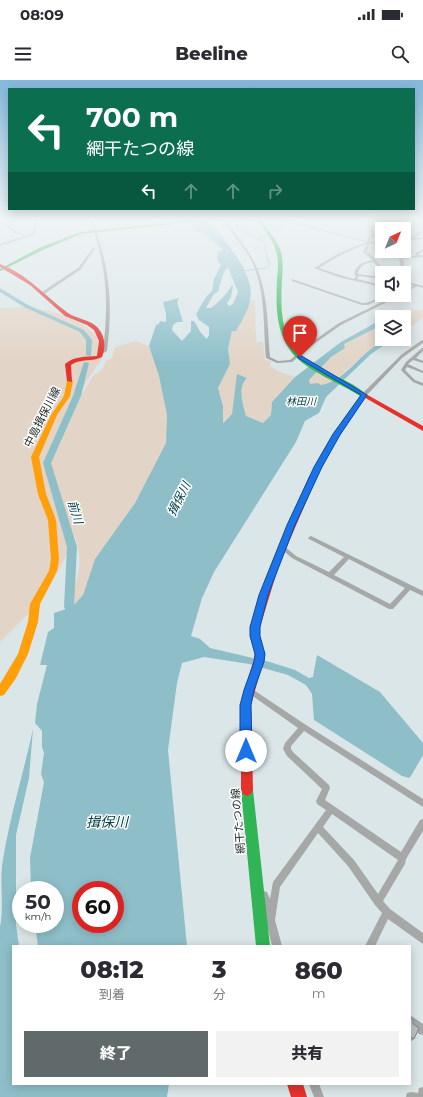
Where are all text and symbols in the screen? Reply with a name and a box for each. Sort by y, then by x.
text: 08:09 [20,5,64,24]
icon: menu [12,43,34,65]
text: Beeline [175,43,248,65]
icon: search [389,43,411,65]
text: 700 m [86,100,178,134]
icon: left [20,104,72,156]
text: 網干たつの線 [86,138,194,160]
icon: left [138,180,160,202]
icon: ahead [180,180,202,202]
icon: ahead [222,180,244,202]
icon: right [264,180,286,202]
north arrow [375,222,411,258]
map controls [375,222,411,346]
button: sound [375,266,411,302]
button: layers [375,310,411,346]
pin [283,316,317,357]
icon: arrive [289,322,311,344]
street label: 中島揖保川線 [21,384,63,450]
water label: 林田川 [286,395,317,408]
water label: 揖保川 [164,478,194,518]
water label: 前川 [65,498,87,527]
position arrow [225,730,267,772]
street label: 網干たつの線 [228,788,248,854]
water label: 揖保川 [86,813,130,831]
speed limit sign: 60 [72,881,124,933]
text: 50 [25,890,51,914]
text: km/h [25,910,51,923]
text: 08:12 [80,955,144,984]
text: 3 [212,955,226,984]
text: 860 [295,956,343,985]
text: m [312,985,326,1001]
text: 到着 [99,986,125,1002]
text: 分 [213,986,226,1002]
button: 終了 [24,1031,208,1077]
button: 共有 [216,1031,399,1077]

